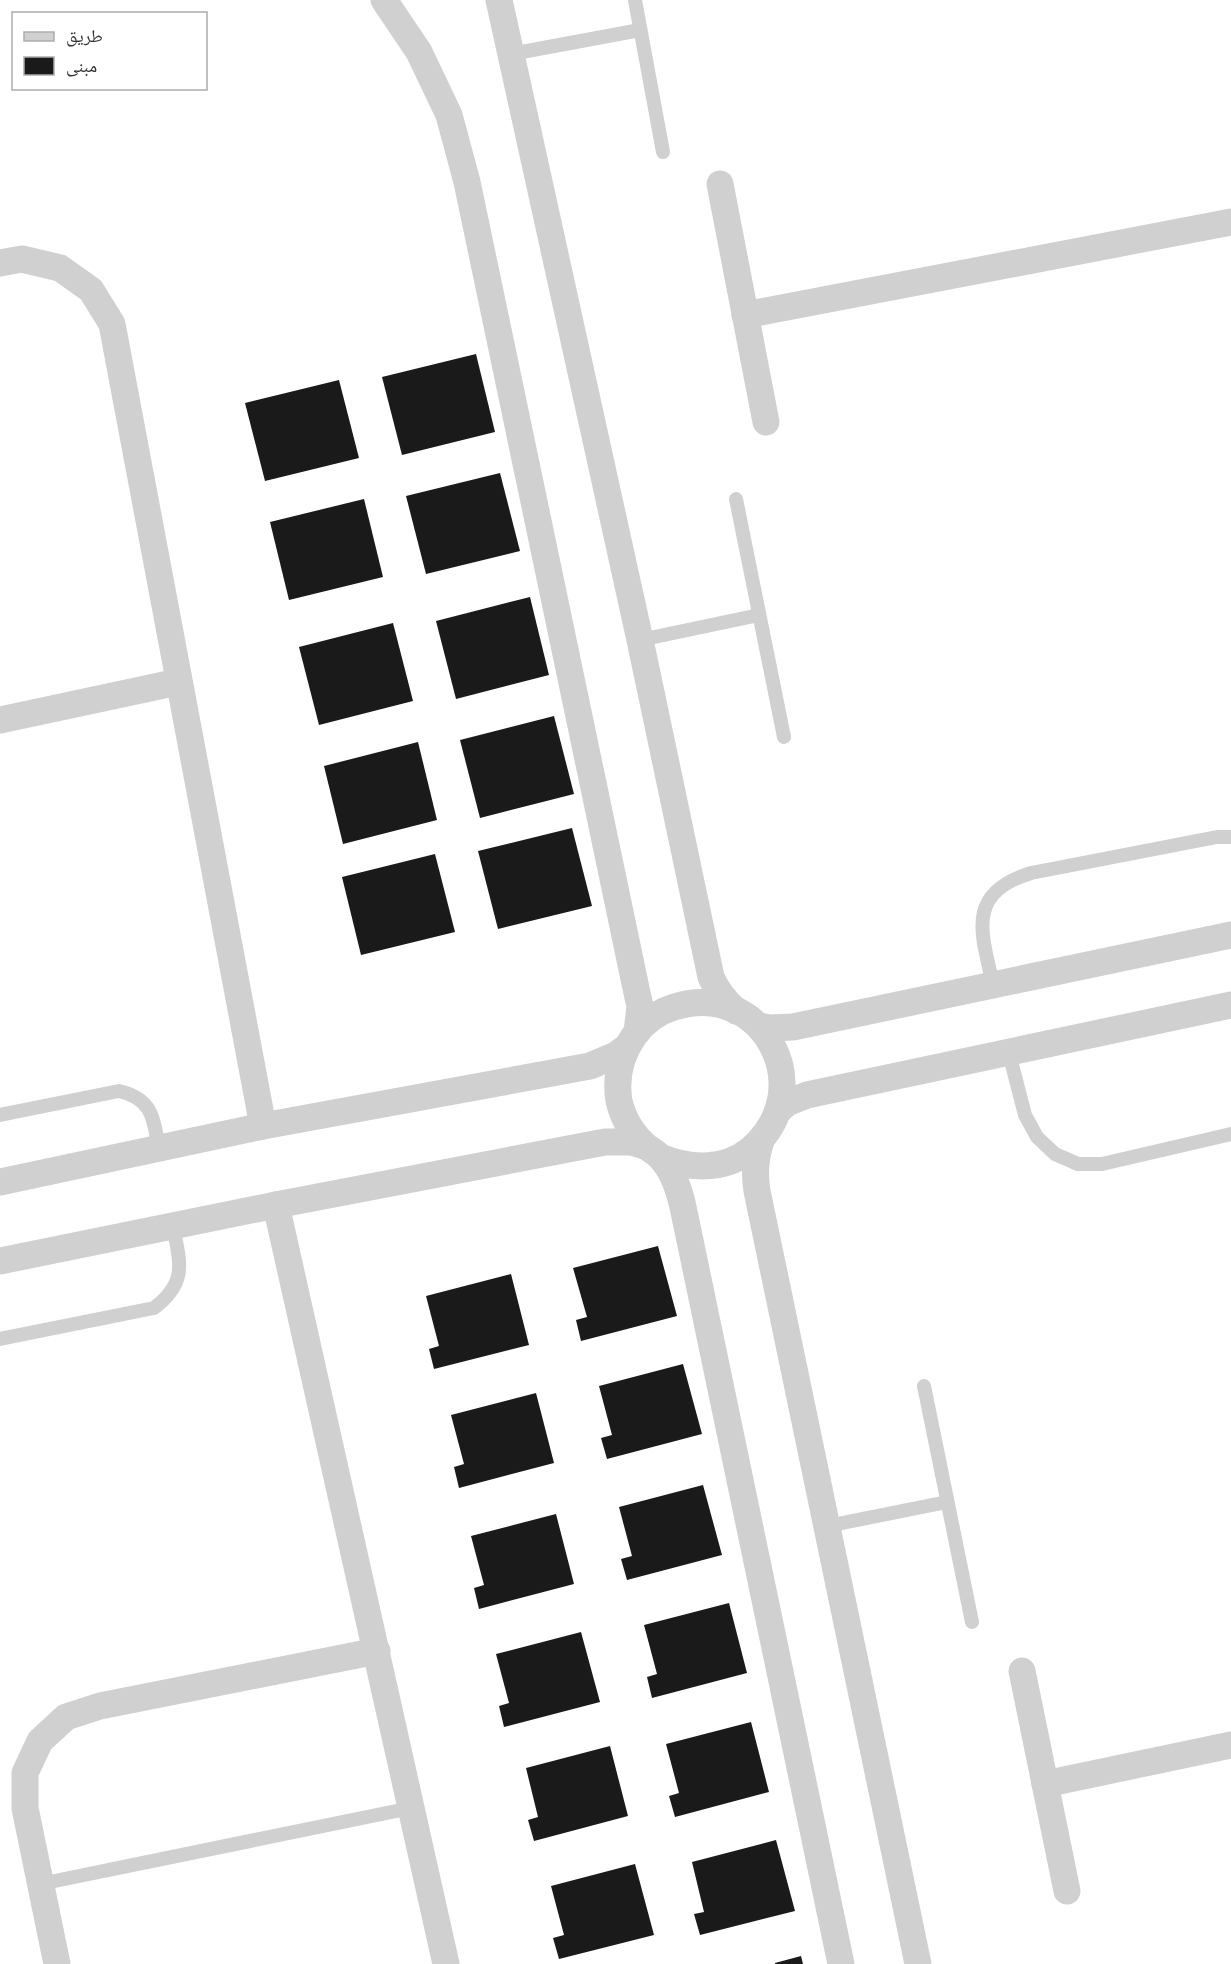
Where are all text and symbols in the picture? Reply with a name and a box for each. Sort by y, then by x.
legend [12,12,207,90]
text: طريق [66,24,103,47]
text: مبنى [66,54,97,77]

